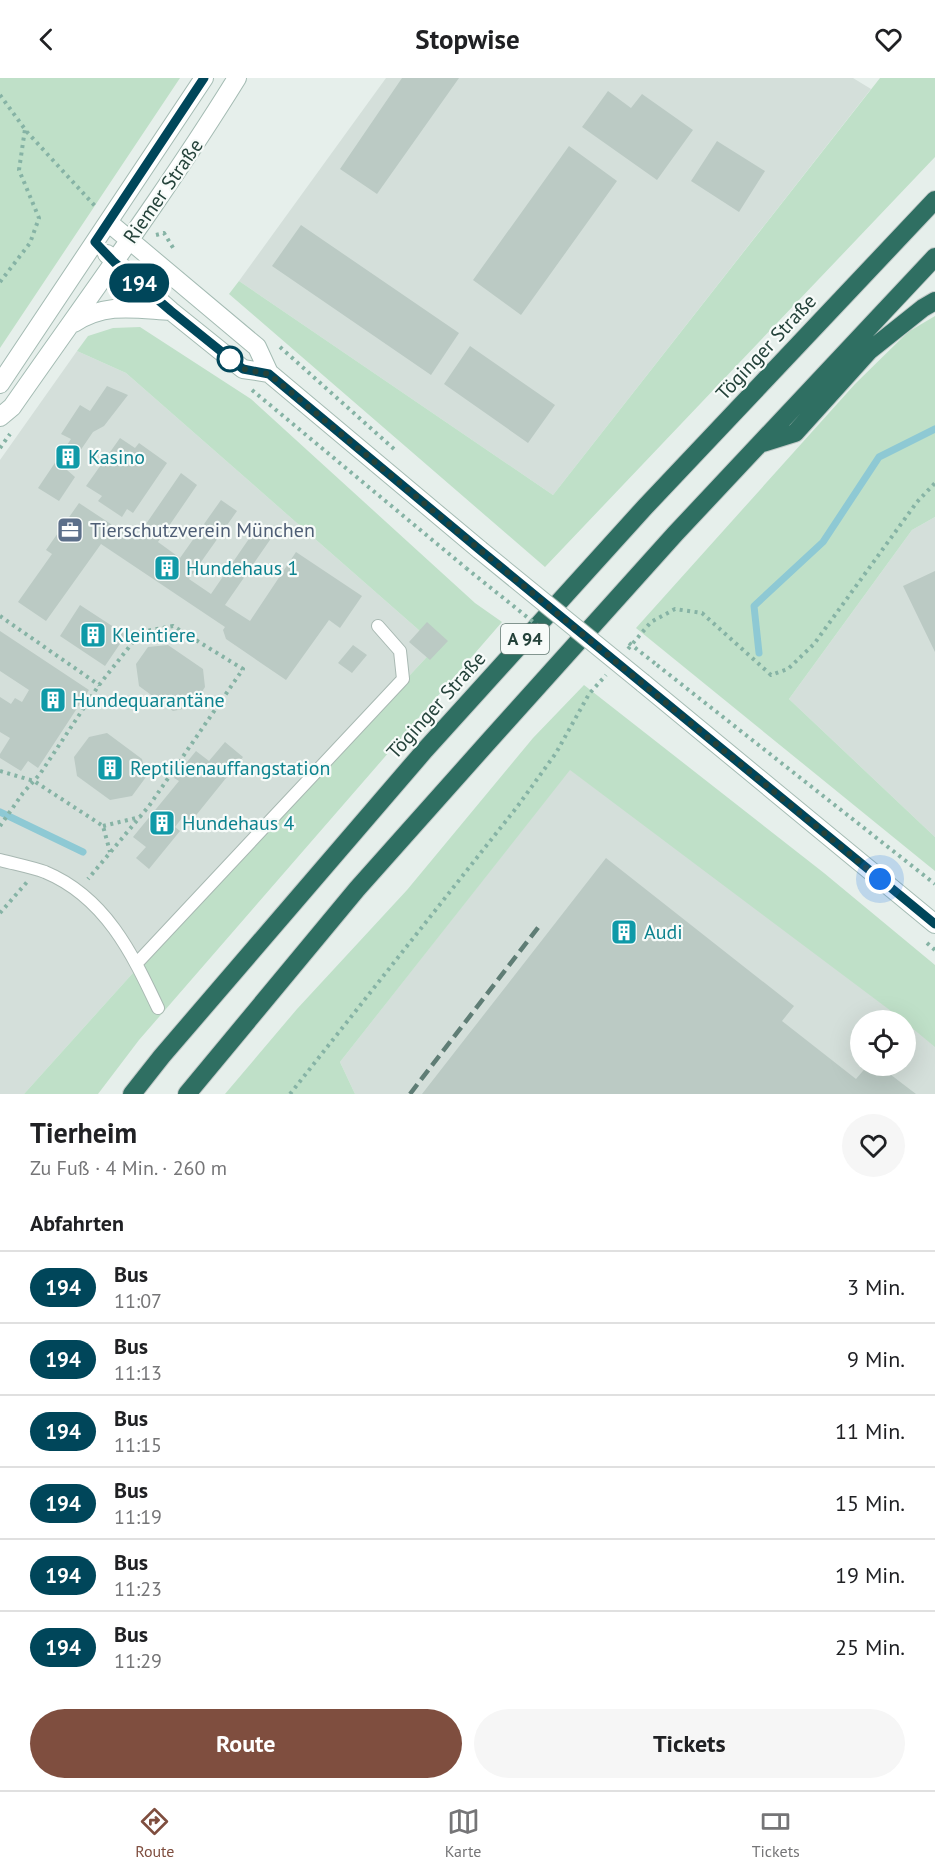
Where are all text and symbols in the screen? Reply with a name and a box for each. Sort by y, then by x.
text: Stopwise [415,22,520,56]
icon: back [30,23,63,56]
icon: heart [872,23,905,56]
street label: Riemer Straße [117,134,209,248]
line badge: 194 [104,264,174,302]
text: 194 [121,270,157,297]
street label: Töginger Straße [710,288,822,406]
unlabelled marker [217,346,243,372]
building icon: Kasino [53,442,83,472]
place label: Kasino [88,444,145,470]
office icon: Tierschutzverein München [55,515,85,545]
place label: Tierschutzverein München [90,517,315,543]
building icon: Hundehaus 1 [152,553,182,583]
place label: Hundehaus 1 [186,555,298,581]
building icon: Kleintiere [78,620,108,650]
place label: Kleintiere [112,622,196,648]
road number: A 94 [501,624,549,654]
street label: Töginger Straße [381,646,491,764]
building icon: Hundequarantäne [38,685,68,715]
place label: Hundequarantäne [72,687,225,713]
building icon: Reptilienauffangstation [95,753,125,783]
place label: Reptilienauffangstation [130,755,330,781]
building icon: Hundehaus 4 [147,808,177,838]
place label: Hundehaus 4 [182,810,294,836]
your location [865,864,895,894]
building icon: Audi [609,917,639,947]
place label: Audi [644,919,683,945]
map controls [850,1010,916,1076]
button: locate [850,1010,916,1076]
text: Tierheim [30,1114,137,1151]
button: heart [842,1114,905,1177]
text: Zu Fuß · 4 Min. · 260 m [30,1155,227,1181]
text: Abfahrten [30,1209,124,1237]
text: Bus [114,1260,148,1288]
text: 3 Min. [847,1273,905,1301]
text: 194 [45,1274,81,1301]
text: 11:07 [114,1288,162,1314]
text: Bus [114,1332,148,1360]
text: 9 Min. [847,1345,905,1373]
text: 194 [45,1346,81,1373]
text: 11:13 [114,1360,162,1386]
text: Bus [114,1404,148,1432]
text: 11 Min. [835,1417,905,1445]
text: 194 [45,1418,81,1445]
text: 11:15 [114,1432,162,1458]
text: Bus [114,1476,148,1504]
text: 15 Min. [835,1489,905,1517]
text: 194 [45,1490,81,1517]
text: 11:19 [114,1504,162,1530]
text: Bus [114,1548,148,1576]
text: 19 Min. [835,1561,905,1589]
text: 194 [45,1562,81,1589]
text: 11:23 [114,1576,162,1602]
text: Bus [114,1620,148,1648]
text: 25 Min. [835,1633,905,1661]
text: 194 [45,1634,81,1661]
text: 11:29 [114,1648,162,1674]
button: Route [30,1709,462,1778]
button: Tickets [474,1709,905,1778]
tab: Route [135,1805,174,1861]
tab: Karte [445,1805,481,1861]
tab: Tickets [752,1805,800,1861]

